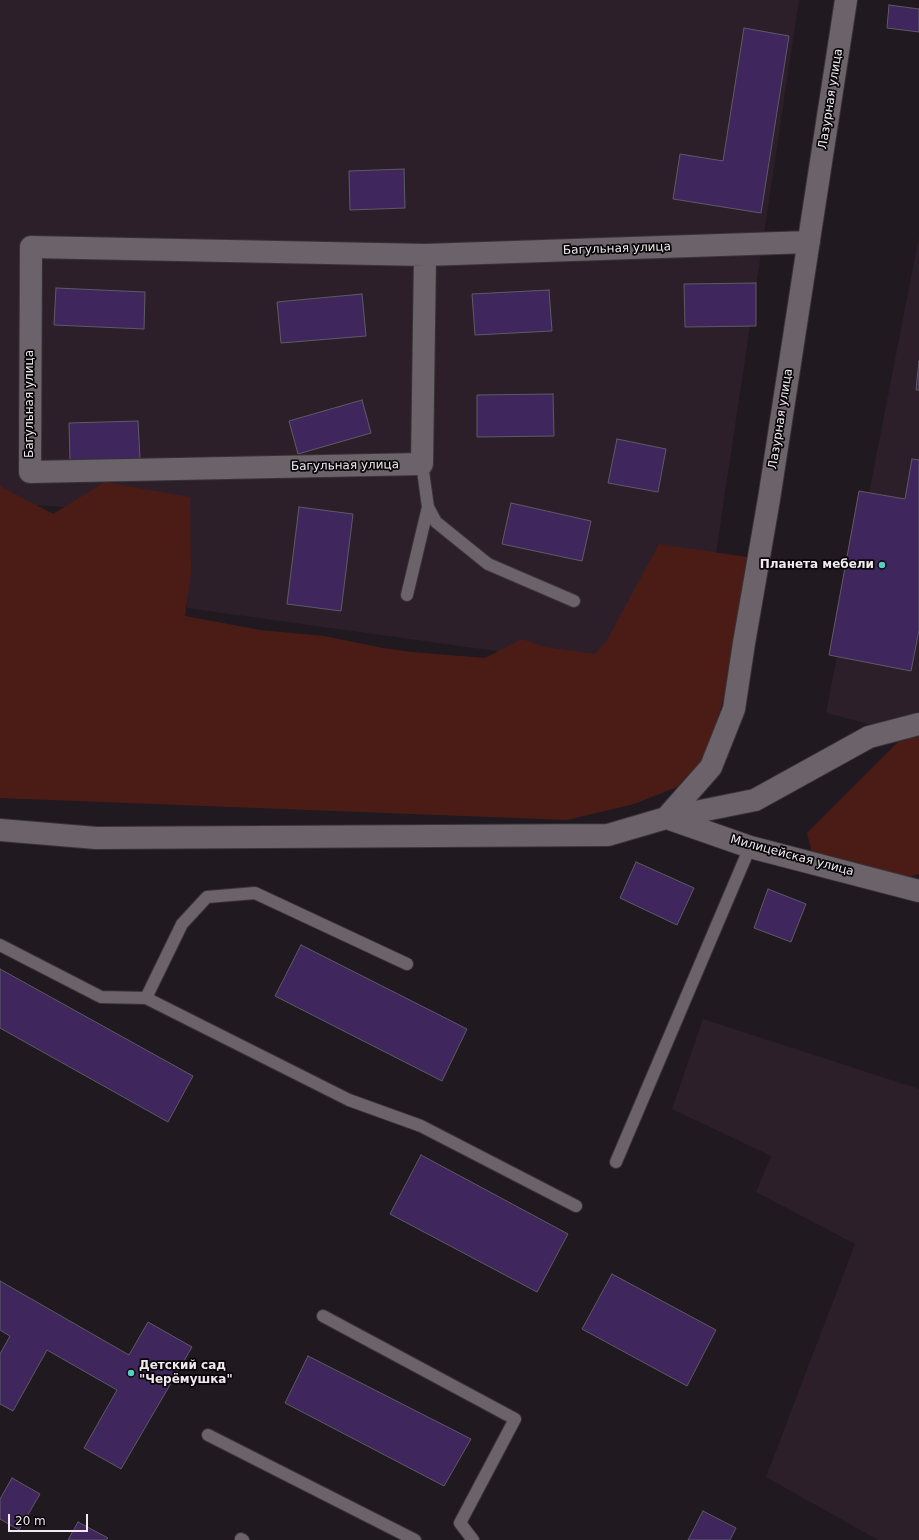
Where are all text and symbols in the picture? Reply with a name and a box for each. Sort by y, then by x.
street label: Лазурная улица [816,48,846,150]
street label: Багульная улица [563,240,671,258]
street label: Багульная улица [23,350,37,458]
street label: Лазурная улица [766,368,796,470]
street label: Багульная улица [291,458,399,474]
place label: Планета мебели [760,558,874,572]
marker: Планета мебели [877,560,887,570]
street label: Милицейская улица [729,833,855,879]
place label: Детский сад "Черёмушка" [139,1359,233,1387]
marker: Детский сад "Черёмушка" [126,1368,136,1378]
scale bar [10,1506,90,1532]
text: 20 m [15,1514,46,1528]

